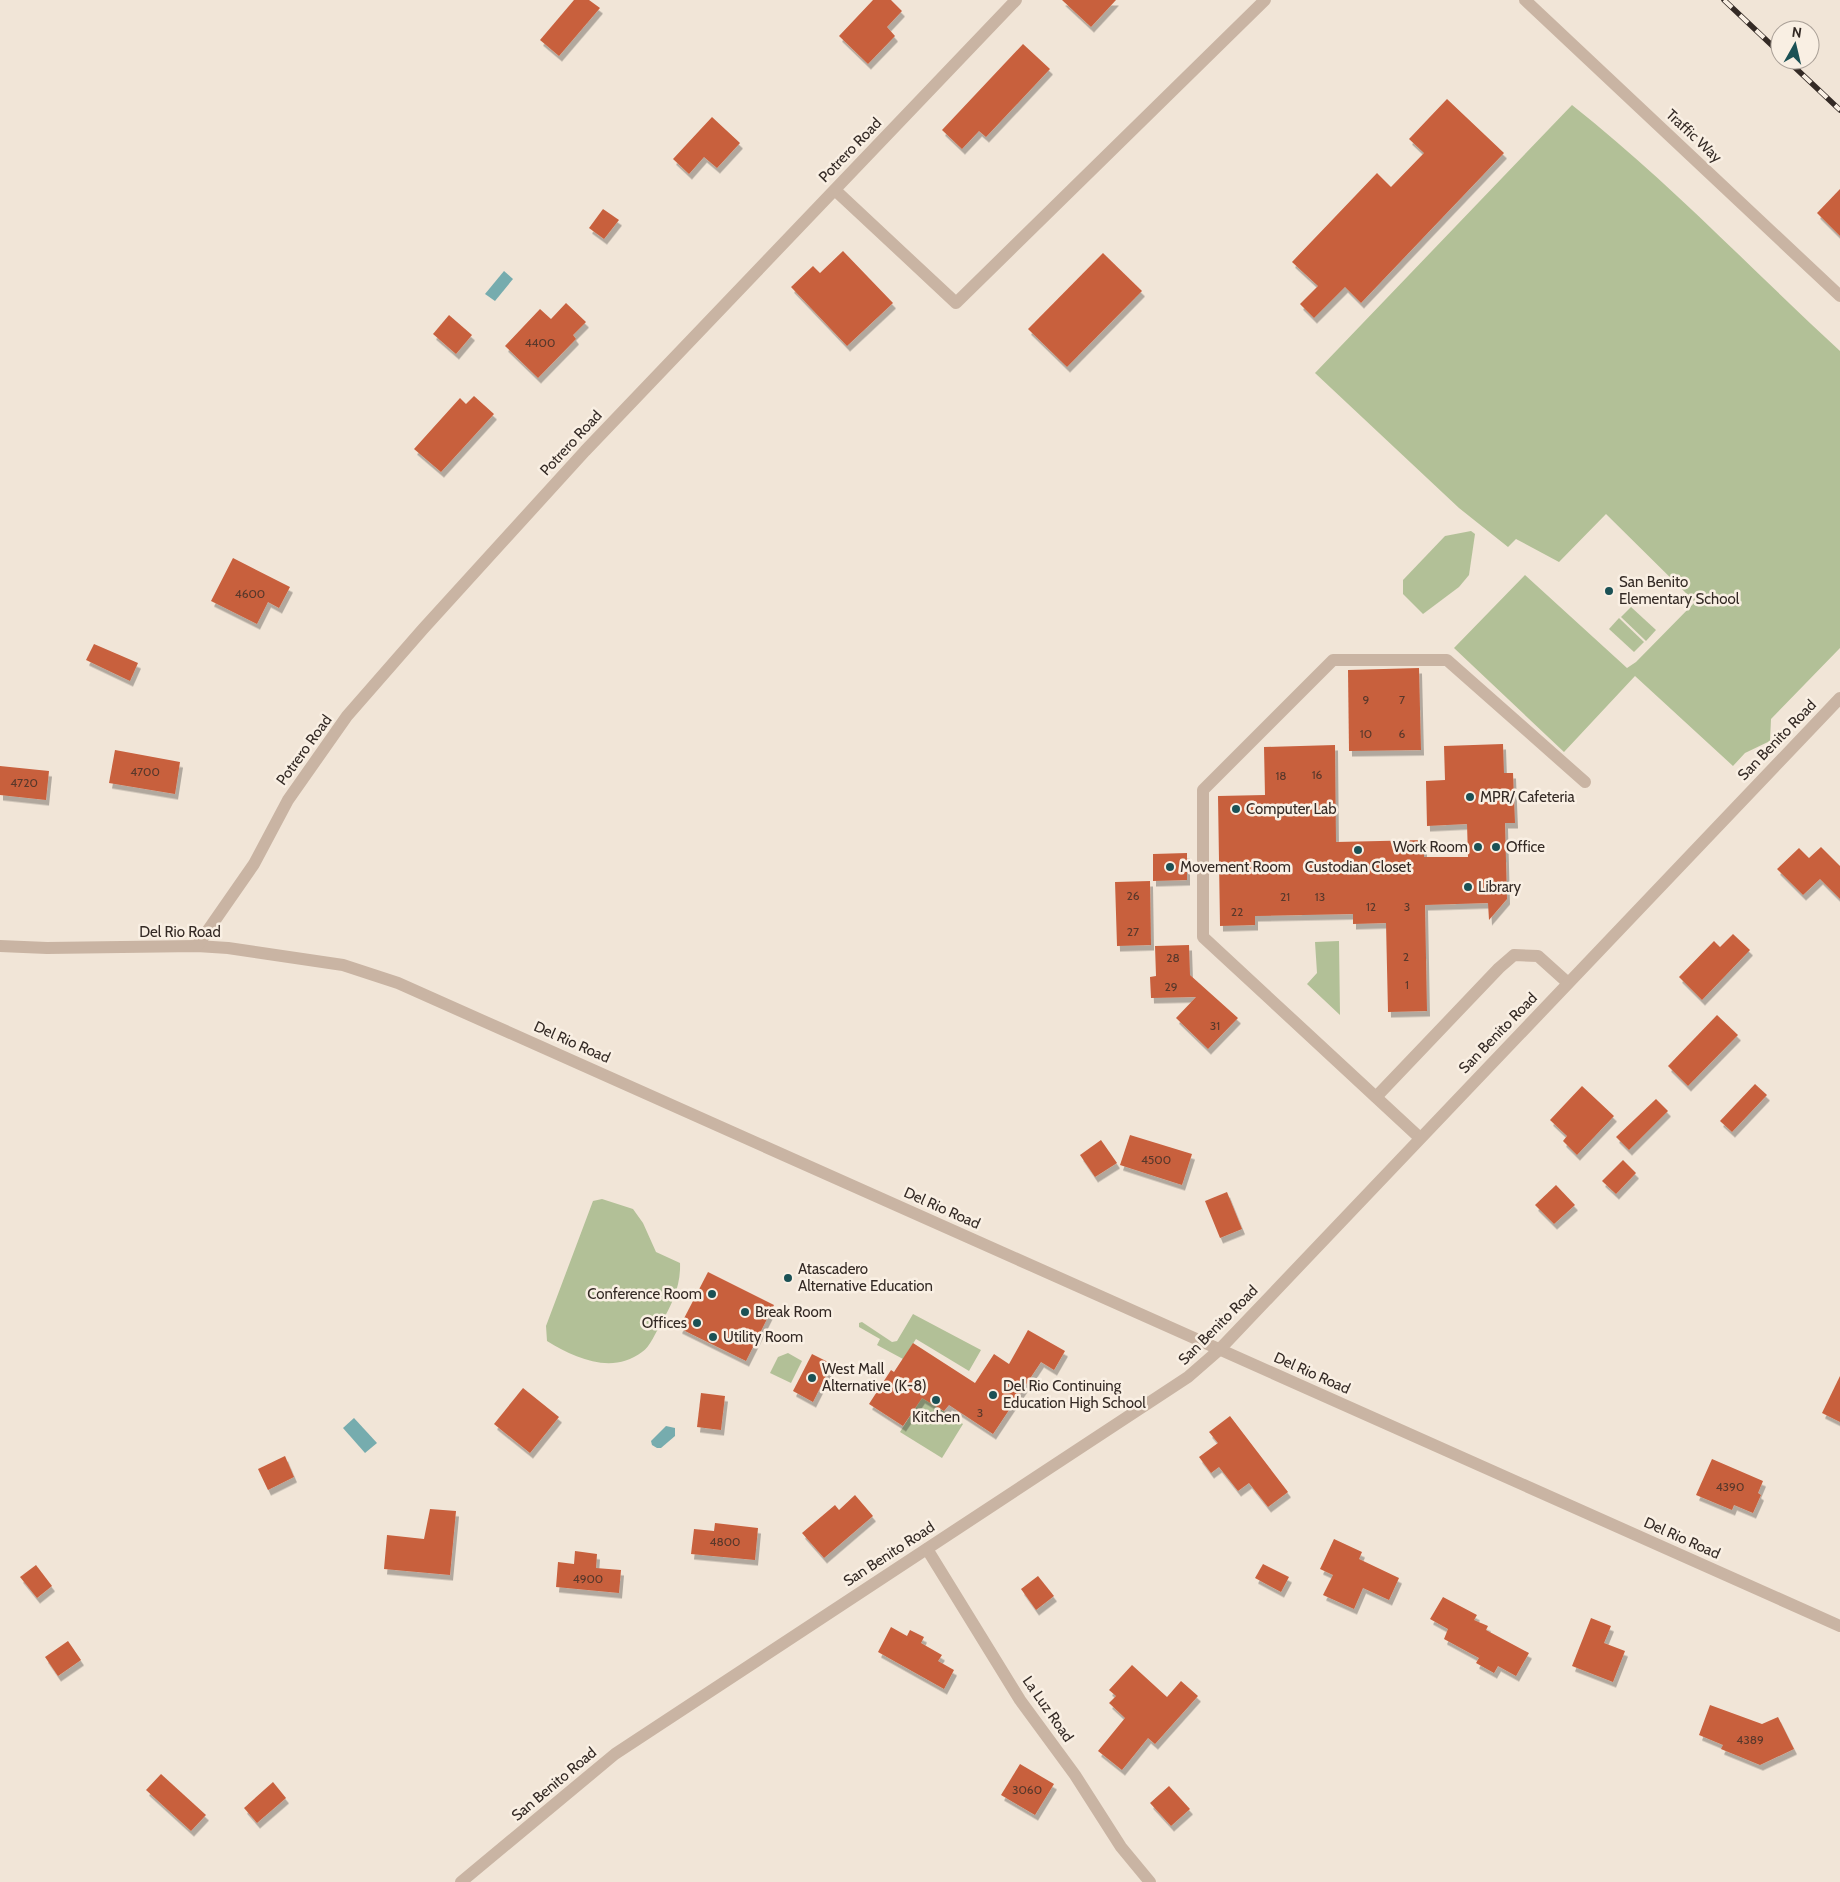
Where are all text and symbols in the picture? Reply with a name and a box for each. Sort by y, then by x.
north arrow [1770,20,1820,70]
text: N [1791,23,1803,42]
street label: Traffic Way [1662,106,1726,167]
street label: Potrero Road [815,114,885,186]
house number: 4400 [525,335,555,350]
street label: Potrero Road [536,407,606,479]
place label: San Benito Elementary School [1619,573,1740,608]
marker: San Benito Elementary School [1603,585,1615,597]
house number: 4600 [235,586,265,601]
house number: 9 [1363,692,1370,707]
house number: 7 [1399,692,1405,707]
street label: San Benito Road [1734,696,1820,784]
street label: Potrero Road [272,711,336,789]
house number: 10 [1360,726,1372,741]
house number: 6 [1399,726,1406,741]
house number: 4700 [130,764,160,779]
house number: 16 [1312,767,1323,782]
house number: 18 [1275,768,1287,783]
house number: 4720 [10,775,38,790]
place label: MPR/ Cafeteria [1480,788,1575,806]
marker: MPR/ Cafeteria [1464,791,1476,803]
place label: Computer Lab [1246,800,1336,818]
marker: Computer Lab [1230,803,1242,815]
place label: Work Room [1393,838,1468,856]
place label: Office [1506,838,1545,856]
marker: Work Room [1472,841,1484,853]
marker: Office [1490,841,1502,853]
marker: Custodian Closet [1352,844,1364,856]
place label: Movement Room [1180,858,1291,876]
place label: Custodian Closet [1305,858,1411,876]
marker: Movement Room [1164,861,1176,873]
place label: Library [1478,878,1522,896]
marker: Library [1462,881,1474,893]
house number: 26 [1126,888,1140,903]
house number: 21 [1280,889,1290,904]
house number: 13 [1315,889,1325,904]
house number: 12 [1366,899,1376,914]
house number: 3 [1404,899,1410,914]
house number: 22 [1231,904,1243,919]
street label: Del Rio Road [139,923,221,941]
house number: 27 [1127,924,1139,939]
house number: 2 [1403,949,1409,964]
house number: 28 [1166,950,1180,965]
house number: 1 [1405,977,1409,992]
house number: 29 [1164,979,1178,994]
street label: San Benito Road [1455,989,1541,1077]
street label: Del Rio Road [531,1017,613,1067]
house number: 31 [1210,1018,1220,1033]
house number: 4500 [1141,1152,1171,1167]
street label: Del Rio Road [901,1183,983,1233]
place label: Atascadero Alternative Education [798,1260,933,1295]
marker: Atascadero Alternative Education [782,1272,794,1284]
street label: San Benito Road [1174,1281,1262,1369]
place label: Conference Room [587,1285,702,1303]
marker: Conference Room [706,1288,718,1300]
place label: Break Room [755,1303,832,1321]
marker: Break Room [739,1306,751,1318]
place label: Offices [642,1314,687,1332]
marker: Offices [691,1317,703,1329]
place label: Utility Room [723,1328,803,1346]
marker: Utility Room [707,1331,719,1343]
street label: Del Rio Road [1271,1348,1353,1398]
place label: West Mall Alternative (K-8) [822,1360,927,1395]
marker: West Mall Alternative (K-8) [806,1372,818,1384]
place label: Del Rio Continuing Education High School [1003,1377,1146,1412]
marker: Del Rio Continuing Education High School [987,1389,999,1401]
marker: Kitchen [930,1394,942,1406]
house number: 3 [977,1405,983,1420]
place label: Kitchen [912,1408,960,1426]
house number: 4390 [1716,1479,1744,1494]
street label: Del Rio Road [1641,1513,1723,1563]
street label: San Benito Road [840,1518,938,1590]
house number: 4800 [710,1534,740,1549]
house number: 4900 [573,1571,603,1586]
street label: La Luz Road [1019,1673,1077,1745]
house number: 4389 [1736,1732,1764,1747]
street label: San Benito Road [508,1743,600,1825]
house number: 3060 [1012,1782,1042,1797]

